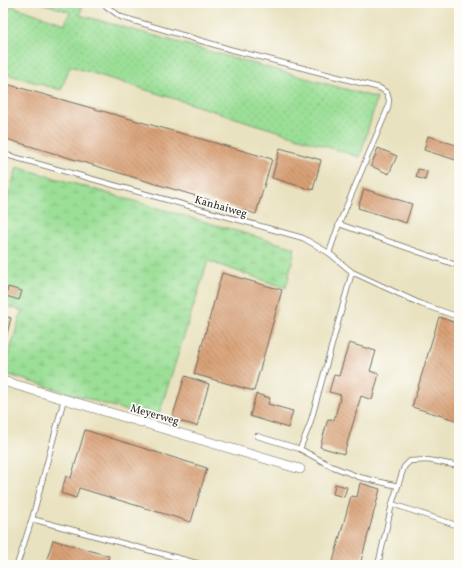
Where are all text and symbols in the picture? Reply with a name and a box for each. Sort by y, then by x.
street label: Kanhaiweg [193,193,249,222]
street label: Meyerweg [128,401,181,430]

